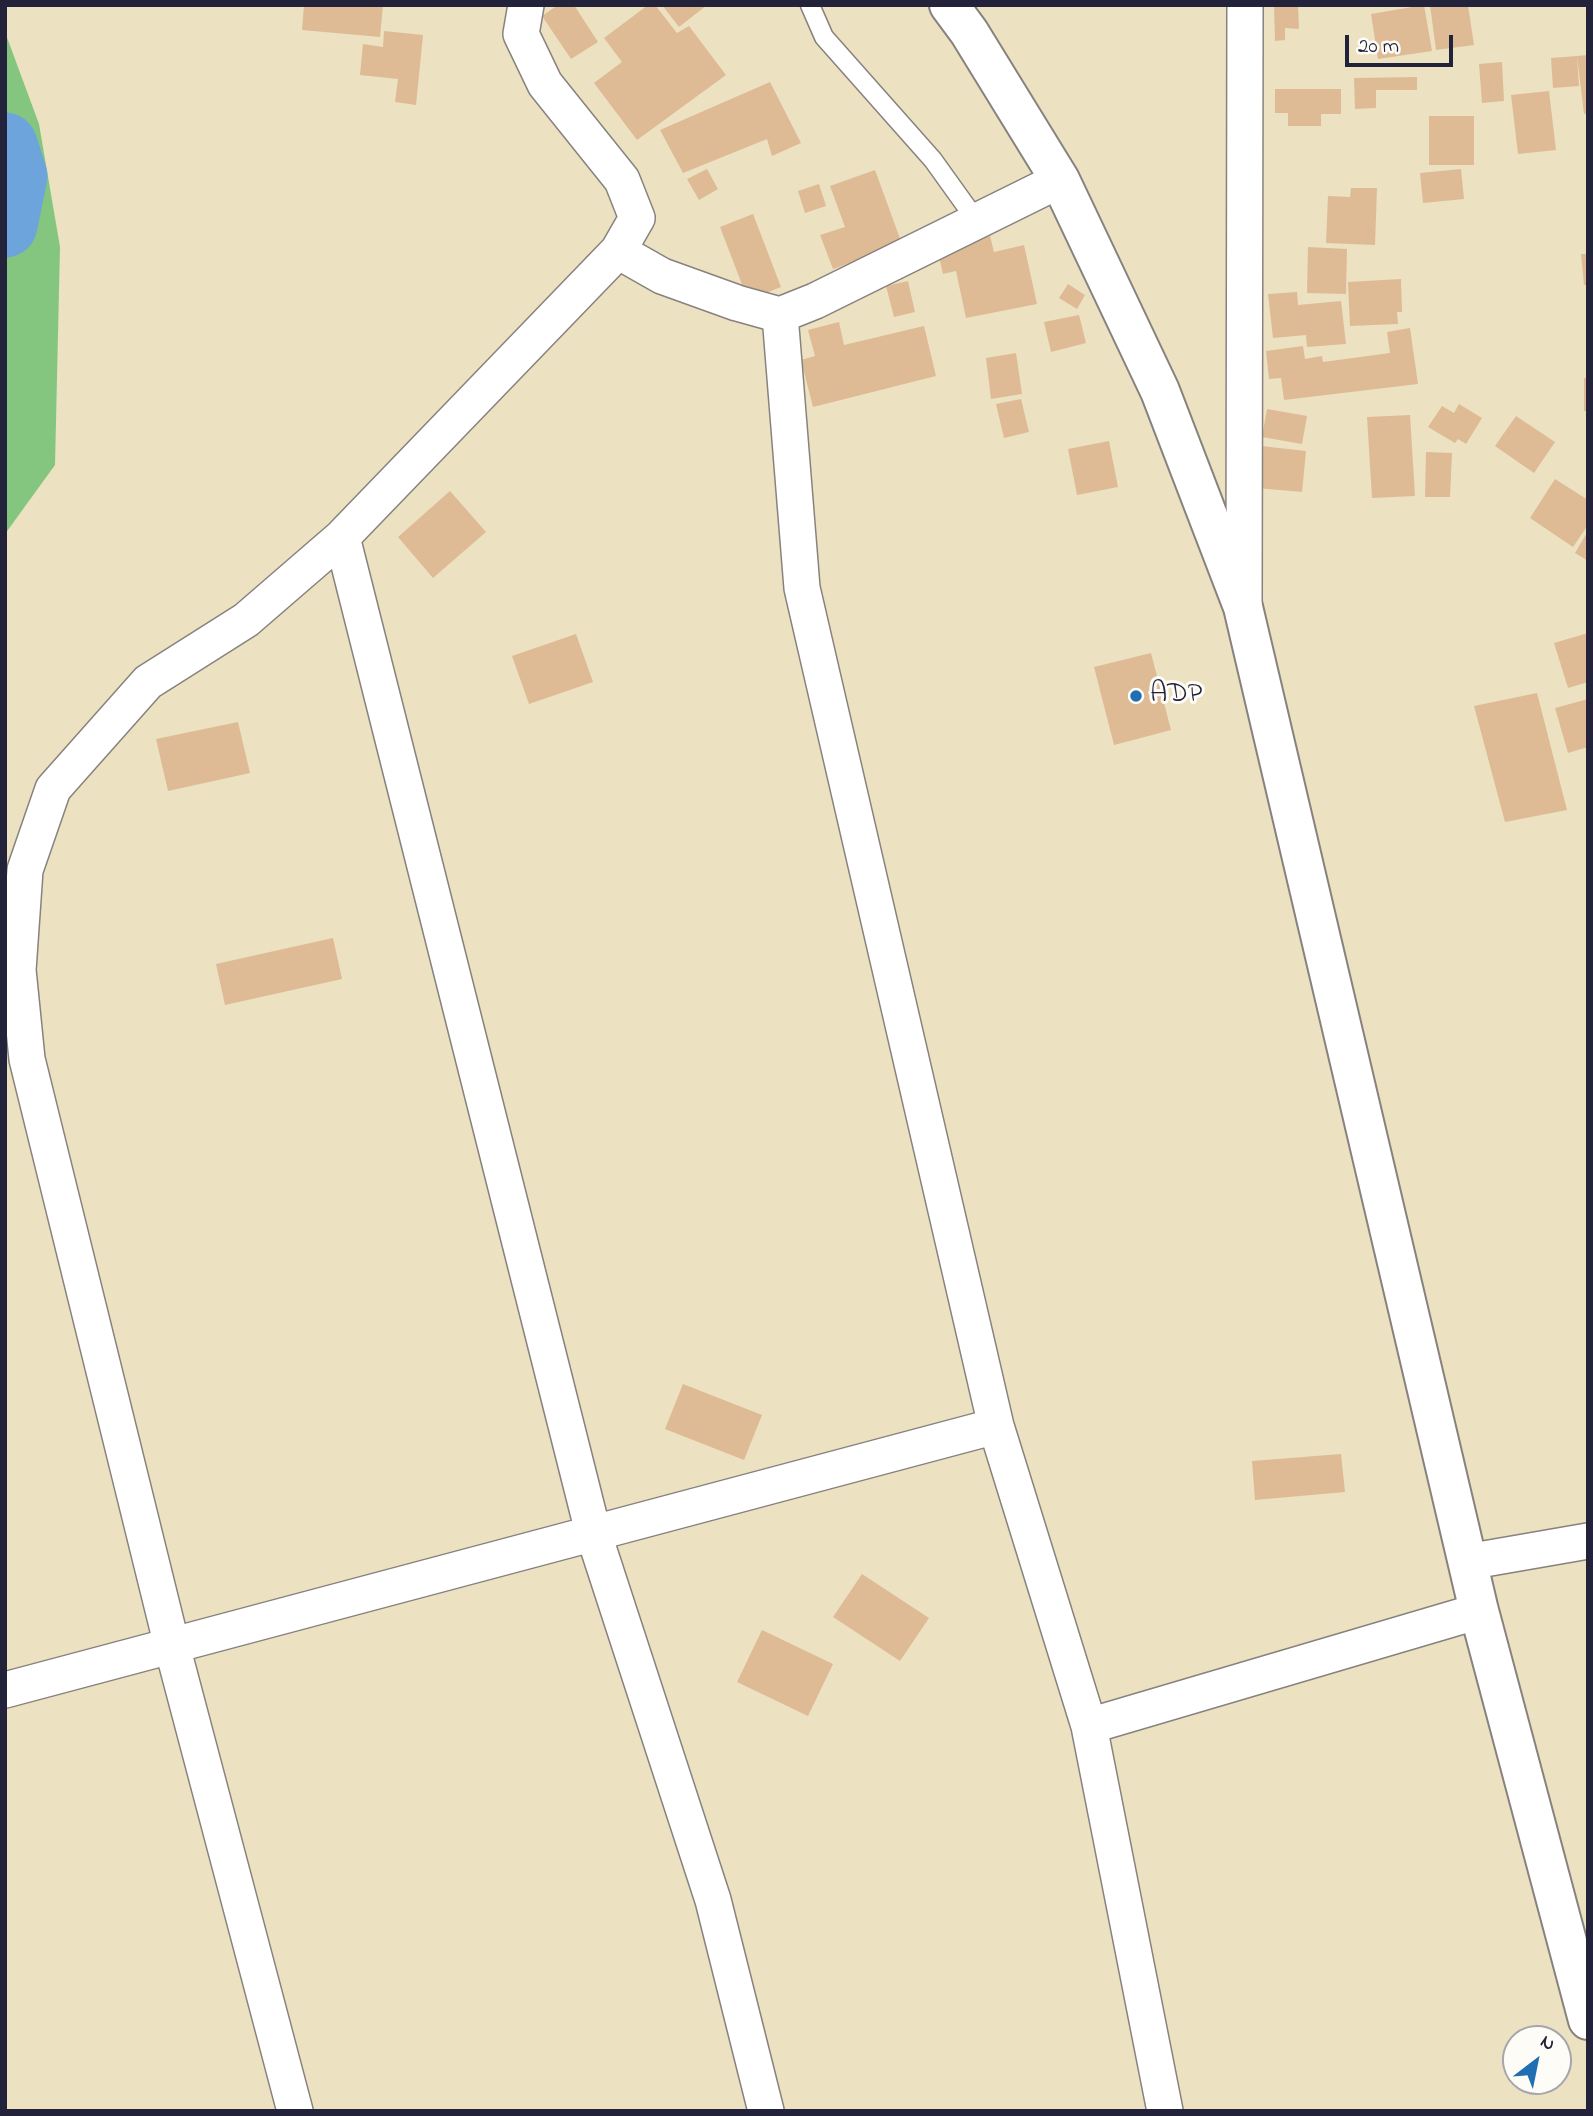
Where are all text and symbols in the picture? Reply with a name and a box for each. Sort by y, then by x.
scale bar [1348,21,1456,65]
text: 20 m [1358,32,1399,62]
place label: ADP [1150,679,1202,713]
marker: ADP [1128,688,1144,704]
north arrow [1502,2025,1572,2095]
text: N [1535,2029,1560,2058]

